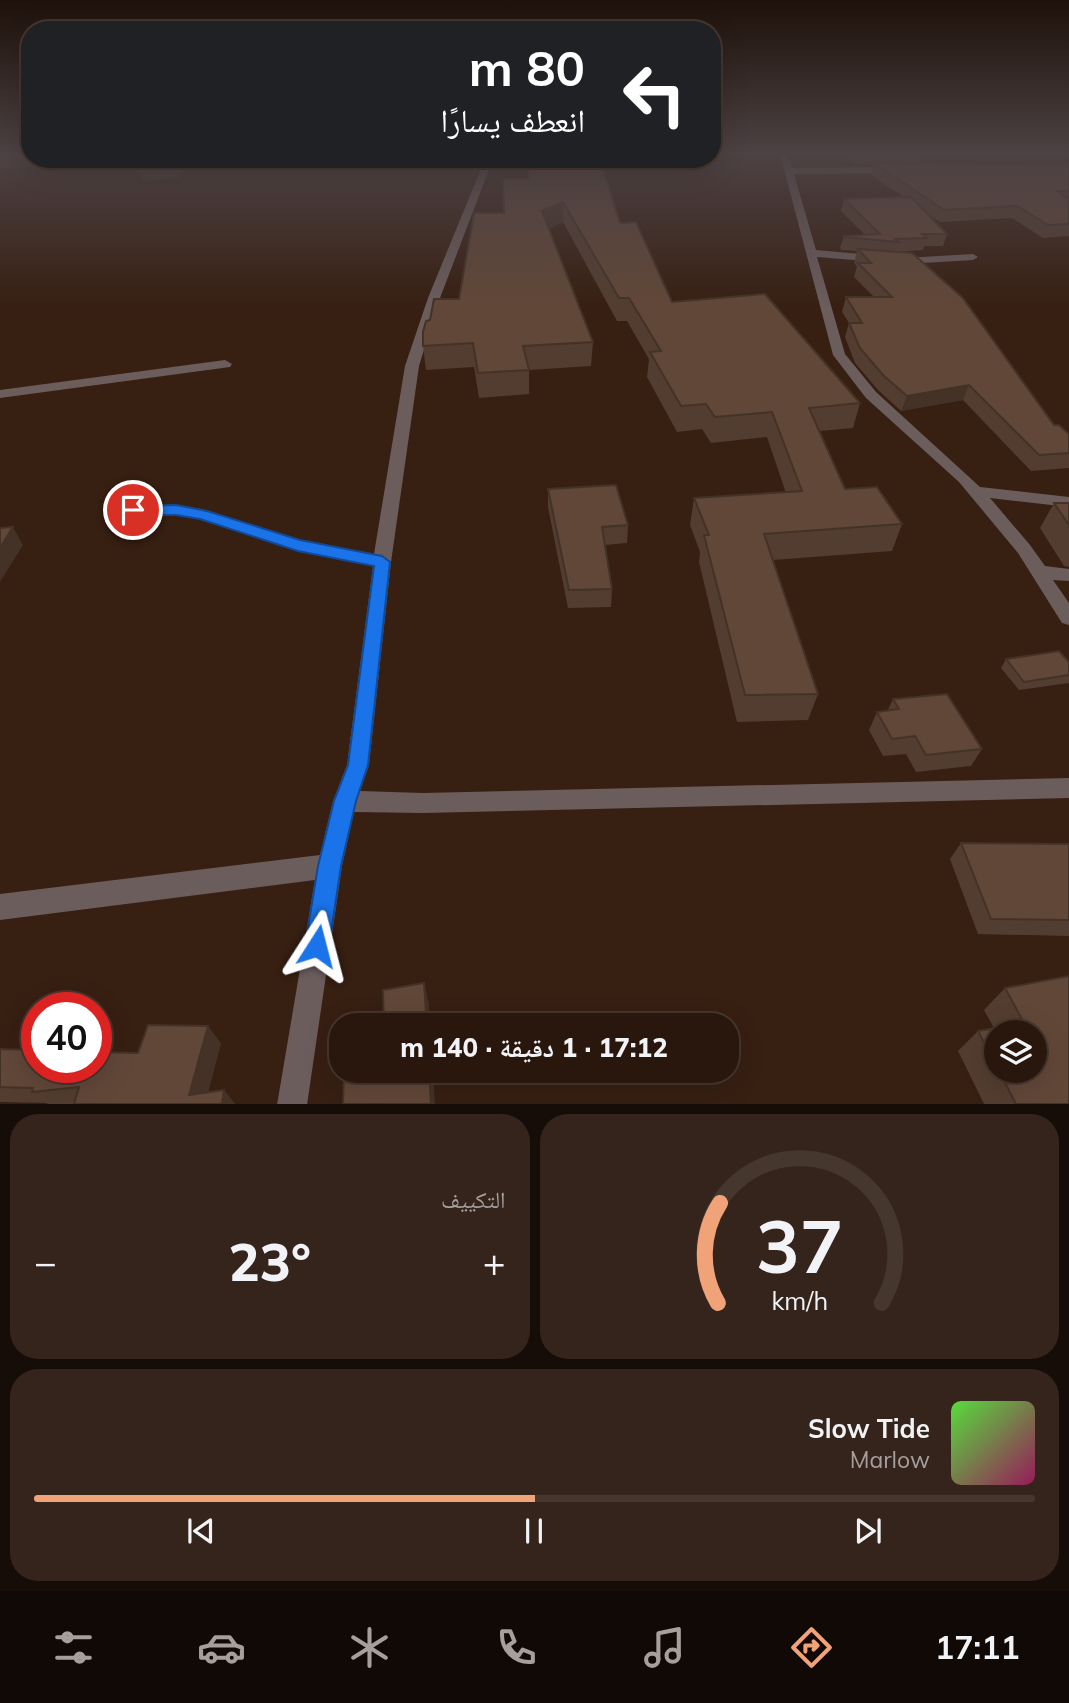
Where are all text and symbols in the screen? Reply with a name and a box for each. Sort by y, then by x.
text: 80 m [469,37,585,98]
icon: left [609,49,700,140]
text: انعطف يسارًا [440,100,585,140]
pin [103,480,163,540]
icon: arrive [114,491,152,529]
position arrow [280,909,354,983]
speed limit sign: 40 [21,992,112,1083]
map controls [984,1020,1047,1083]
button: layers [984,1020,1047,1083]
text: 17:12 · 1 دقيقة · 140 m [400,1031,668,1064]
text: التكييف [441,1185,506,1214]
text: 37 [756,1200,843,1291]
text: 23° [229,1229,311,1294]
text: − [34,1238,57,1286]
text: + [483,1238,506,1286]
text: km/h [771,1284,828,1315]
text: Slow Tide [808,1412,930,1445]
text: Marlow [850,1445,930,1474]
icon: previous [182,1512,220,1550]
icon: pause [515,1512,553,1550]
icon: next [849,1512,887,1550]
icon: filters [49,1623,98,1672]
icon: car [197,1623,246,1672]
icon: climate [345,1623,394,1672]
icon: phone [492,1623,541,1672]
icon: music [640,1623,689,1672]
icon: directions [787,1623,836,1672]
text: 17:11 [935,1627,1020,1667]

